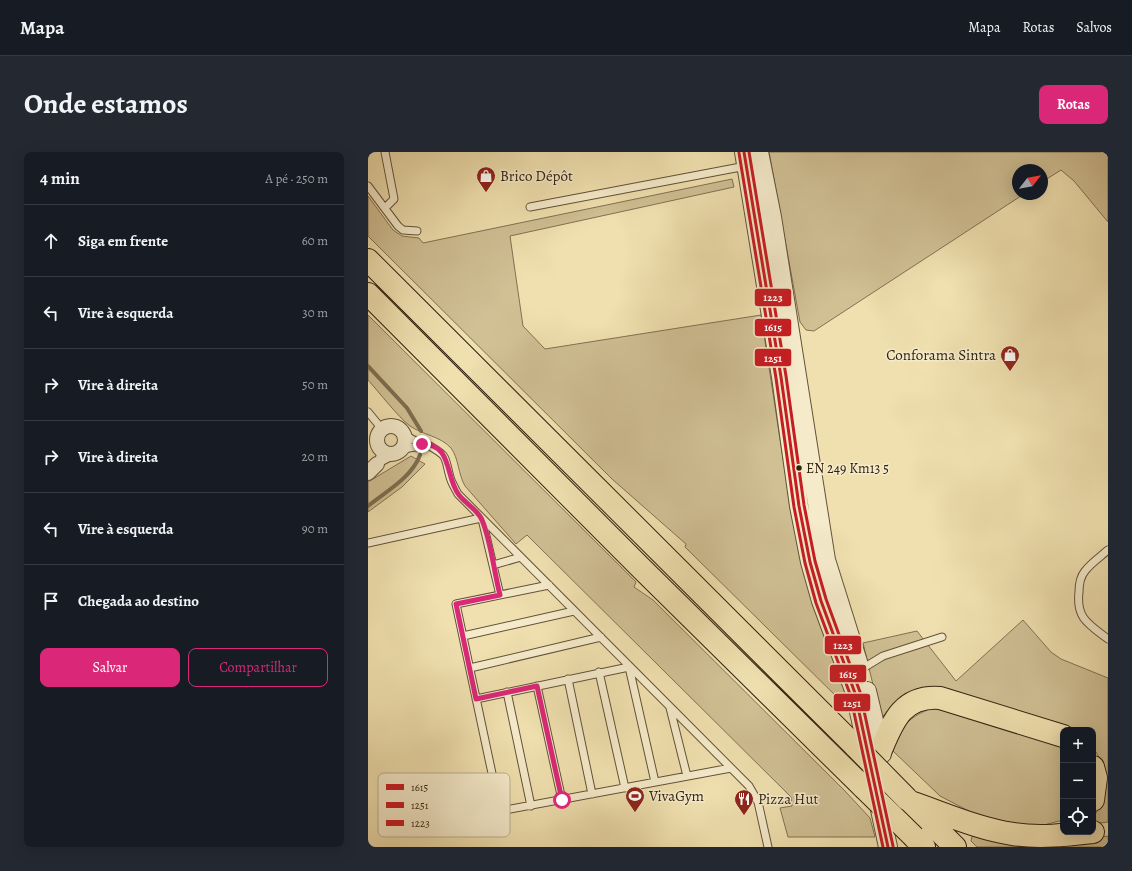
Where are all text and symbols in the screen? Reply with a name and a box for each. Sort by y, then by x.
text: Mapa [20,15,64,41]
text: Mapa [968,18,1000,37]
text: Rotas [1022,18,1054,37]
text: Salvos [1076,18,1112,37]
text: Onde estamos [24,85,188,123]
button: Rotas [1039,85,1108,124]
north arrow [1012,164,1048,200]
shop icon: Brico Dépôt [475,165,497,193]
place label: Brico Dépôt [500,166,573,186]
text: 4 min [40,167,80,190]
text: A pé · 250 m [265,170,328,187]
icon: ahead [40,230,62,252]
text: Siga em frente [78,231,168,251]
text: 60 m [302,232,328,249]
line badge: 1223 [754,288,792,307]
text: 1223 [763,290,783,305]
icon: left [40,302,62,324]
text: Vire à esquerda [78,303,174,323]
text: 30 m [302,304,328,321]
line badge: 1615 [754,318,792,337]
text: 1615 [764,320,782,335]
shop icon: Conforama Sintra [999,344,1021,372]
place label: Conforama Sintra [886,345,996,365]
line badge: 1251 [754,348,792,367]
text: 1251 [764,351,782,366]
icon: right [40,374,62,396]
text: Vire à direita [78,375,158,395]
text: 50 m [302,376,328,393]
route end [413,435,431,453]
icon: right [40,446,62,468]
text: Vire à direita [78,447,158,467]
text: 20 m [302,448,328,465]
place label: EN 249 Km13 5 [806,459,889,478]
marker: EN 249 Km13 5 [794,463,804,473]
icon: left [40,518,62,540]
text: Vire à esquerda [78,519,174,539]
text: 90 m [302,520,328,537]
icon: arrive [40,590,62,612]
text: Chegada ao destino [78,591,199,611]
line badge: 1223 [824,635,862,655]
text: 1223 [833,638,853,653]
button: Salvar [40,648,180,687]
button: Compartilhar [188,648,328,687]
line badge: 1615 [829,664,867,683]
text: 1615 [839,667,857,682]
line badge: 1251 [833,693,871,712]
text: 1251 [843,696,861,711]
map controls [1060,727,1096,835]
button: + [1060,727,1096,763]
button: − [1060,763,1096,799]
legend [378,773,510,837]
text: 1615 [411,780,429,795]
sports icon: VivaGym [624,785,646,813]
place label: VivaGym [648,786,705,806]
restaurant icon: Pizza Hut [733,788,755,816]
place label: Pizza Hut [758,789,819,809]
route start [553,791,571,809]
text: 1251 [411,798,429,813]
button: locate [1060,799,1096,835]
text: 1223 [411,816,430,831]

